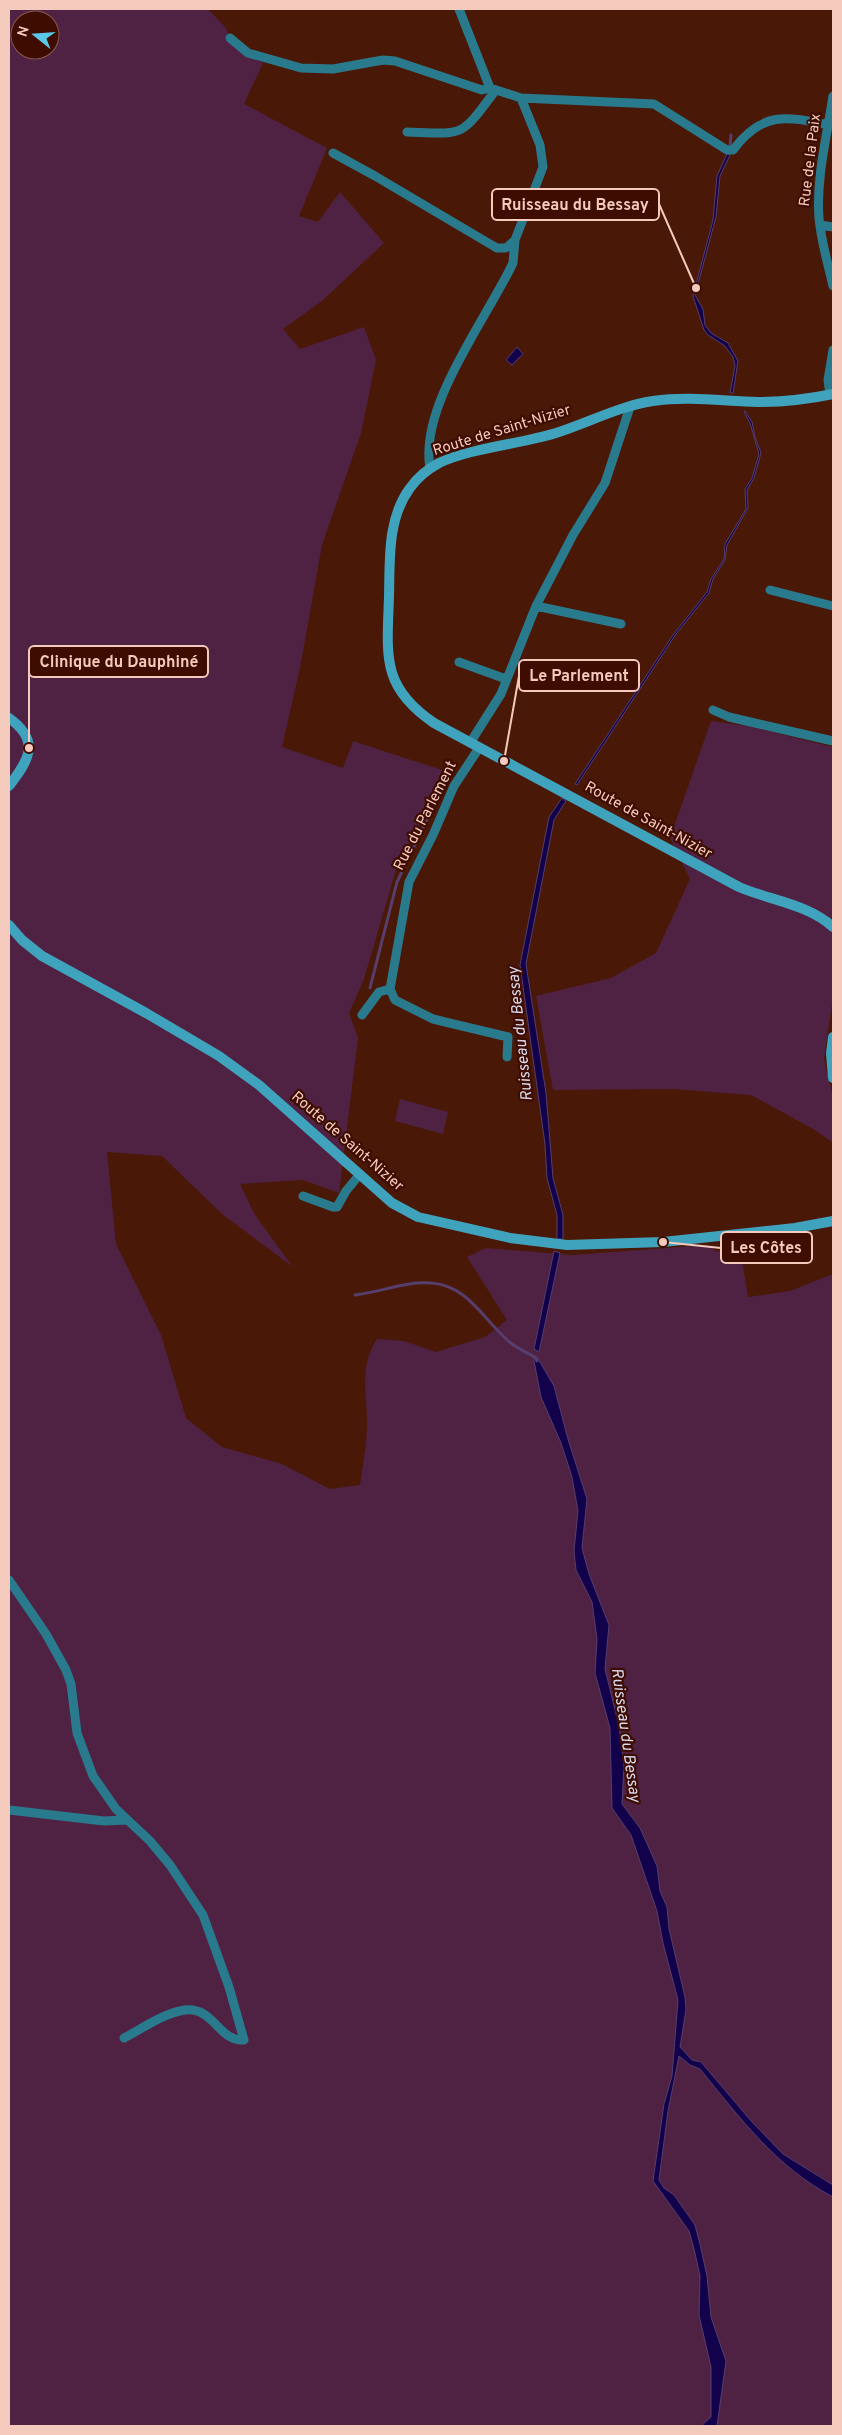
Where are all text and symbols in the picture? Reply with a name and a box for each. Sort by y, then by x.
north arrow [10,10,60,60]
text: N [14,24,34,39]
street label: Rue de la Paix [796,112,826,208]
callout: Ruisseau du Bessay [492,189,659,220]
text: Ruisseau du Bessay [501,196,649,216]
street label: Route de Saint-Nizier [431,401,573,461]
callout: Clinique du Dauphiné [29,646,208,677]
text: Clinique du Dauphiné [40,653,198,673]
callout: Le Parlement [519,660,639,691]
text: Le Parlement [529,667,629,687]
street label: Rue du Parlement [390,758,462,874]
street label: Route de Saint-Nizier [581,778,715,864]
water label: Ruisseau du Bessay [504,964,538,1102]
street label: Route de Saint-Nizier [287,1088,407,1196]
callout: Les Côtes [721,1232,812,1263]
text: Les Côtes [730,1239,802,1259]
water label: Ruisseau du Bessay [606,1667,645,1805]

